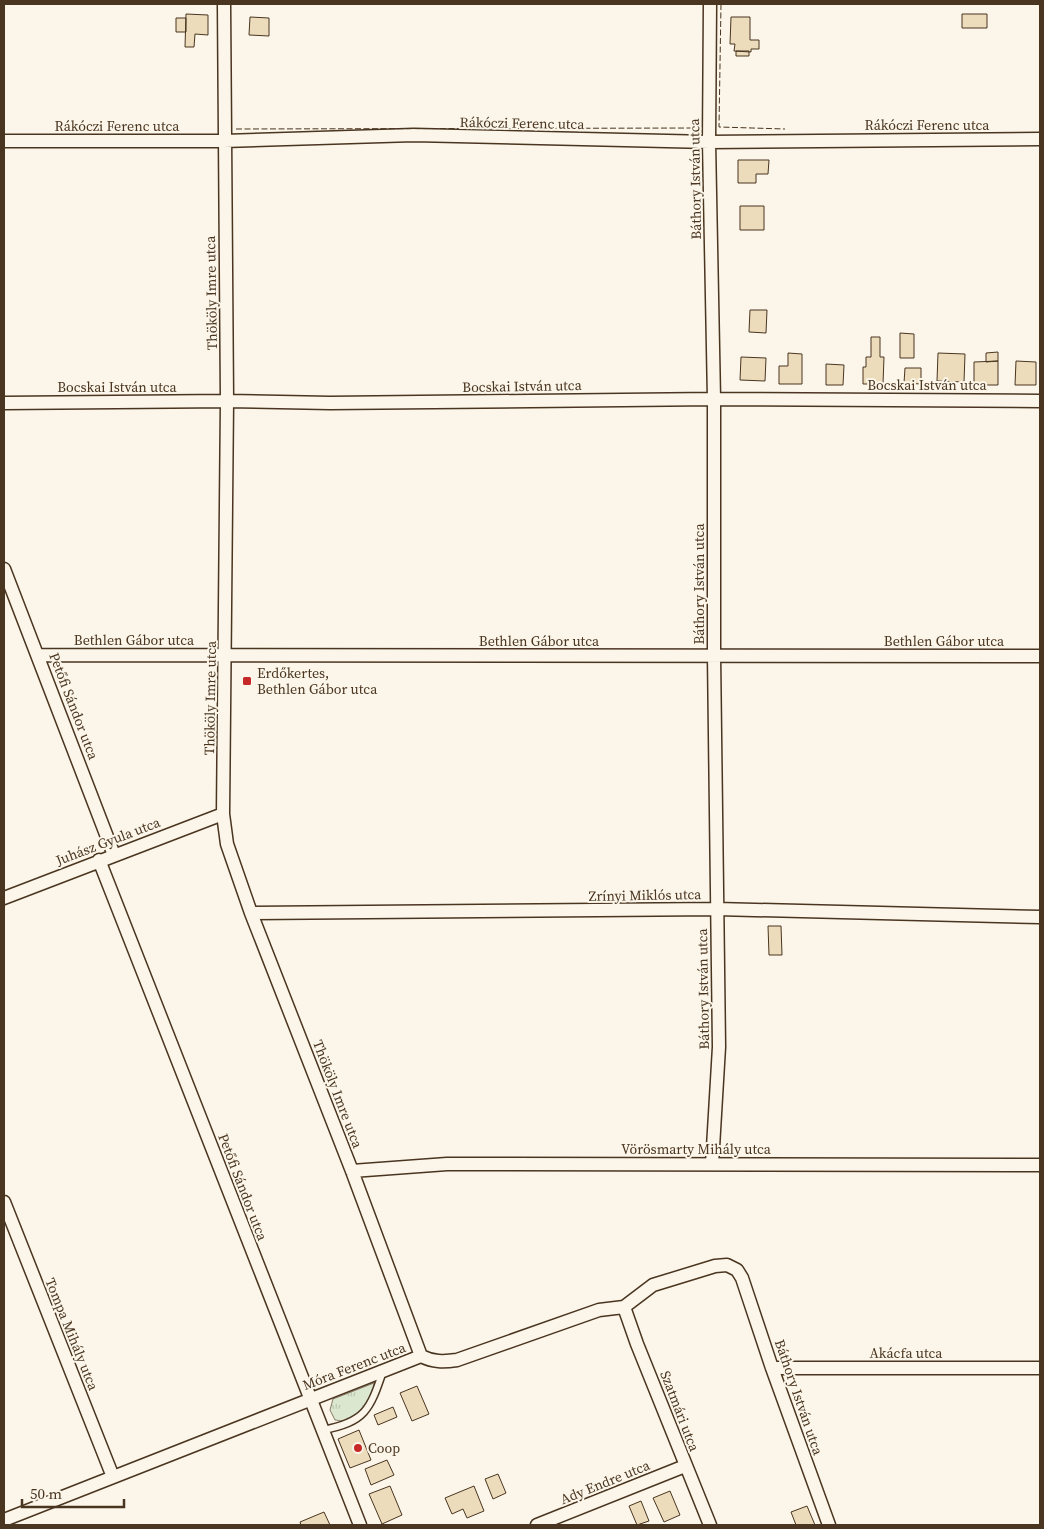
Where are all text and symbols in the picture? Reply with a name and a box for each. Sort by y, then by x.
street label: Rákóczi Ferenc utca [459,112,585,134]
street label: Rákóczi Ferenc utca [865,115,990,135]
street label: Rákóczi Ferenc utca [55,116,180,136]
street label: Báthory István utca [684,117,706,240]
street label: Thököly Imre utca [200,235,222,350]
street label: Bocskai István utca [462,375,583,397]
street label: Bocskai István utca [867,375,988,395]
street label: Bocskai István utca [57,377,178,397]
street label: Báthory István utca [689,523,709,645]
street label: Bethlen Gábor utca [74,630,195,650]
street label: Bethlen Gábor utca [479,631,600,651]
street label: Bethlen Gábor utca [884,631,1005,651]
street label: Thököly Imre utca [199,640,221,755]
street label: Petőfi Sándor utca [44,650,104,763]
place label: Erdőkertes, Bethlen Gábor utca [257,663,378,699]
marker: Erdőkertes, Bethlen Gábor utca [241,675,253,687]
street label: Juhász Gyula utca [52,812,164,870]
street label: Zrínyi Miklós utca [588,884,702,906]
street label: Báthory István utca [692,927,714,1050]
street label: Thököly Imre utca [308,1037,368,1152]
street label: Petőfi Sándor utca [213,1131,273,1244]
street label: Vörösmarty Mihály utca [621,1139,772,1159]
street label: Tompa Mihály utca [40,1275,104,1394]
street label: Móra Ferenc utca [300,1337,409,1395]
street label: Báthory István utca [770,1337,828,1458]
street label: Akácfa utca [870,1343,943,1363]
street label: Szatmári utca [655,1368,705,1455]
place label: Coop [368,1438,400,1458]
marker: Coop [352,1442,364,1454]
street label: Ady Endre utca [557,1455,654,1509]
scale bar [22,1476,125,1508]
text: 50 m [30,1483,62,1504]

